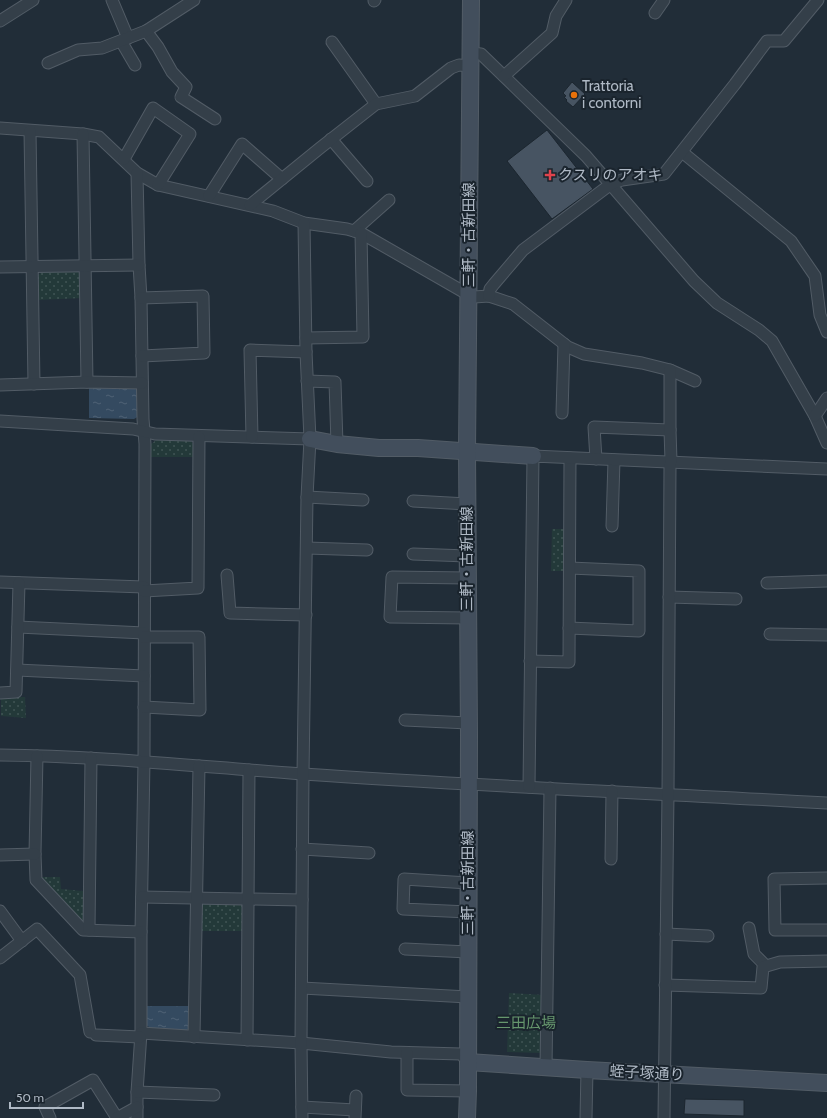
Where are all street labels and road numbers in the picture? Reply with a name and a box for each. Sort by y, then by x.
street label: 三軒・古新田線 [460,182,478,288]
street label: 三軒・古新田線 [458,506,476,612]
street label: 三軒・古新田線 [459,830,477,936]
street label: 蛭子塚通り [609,1062,685,1084]

